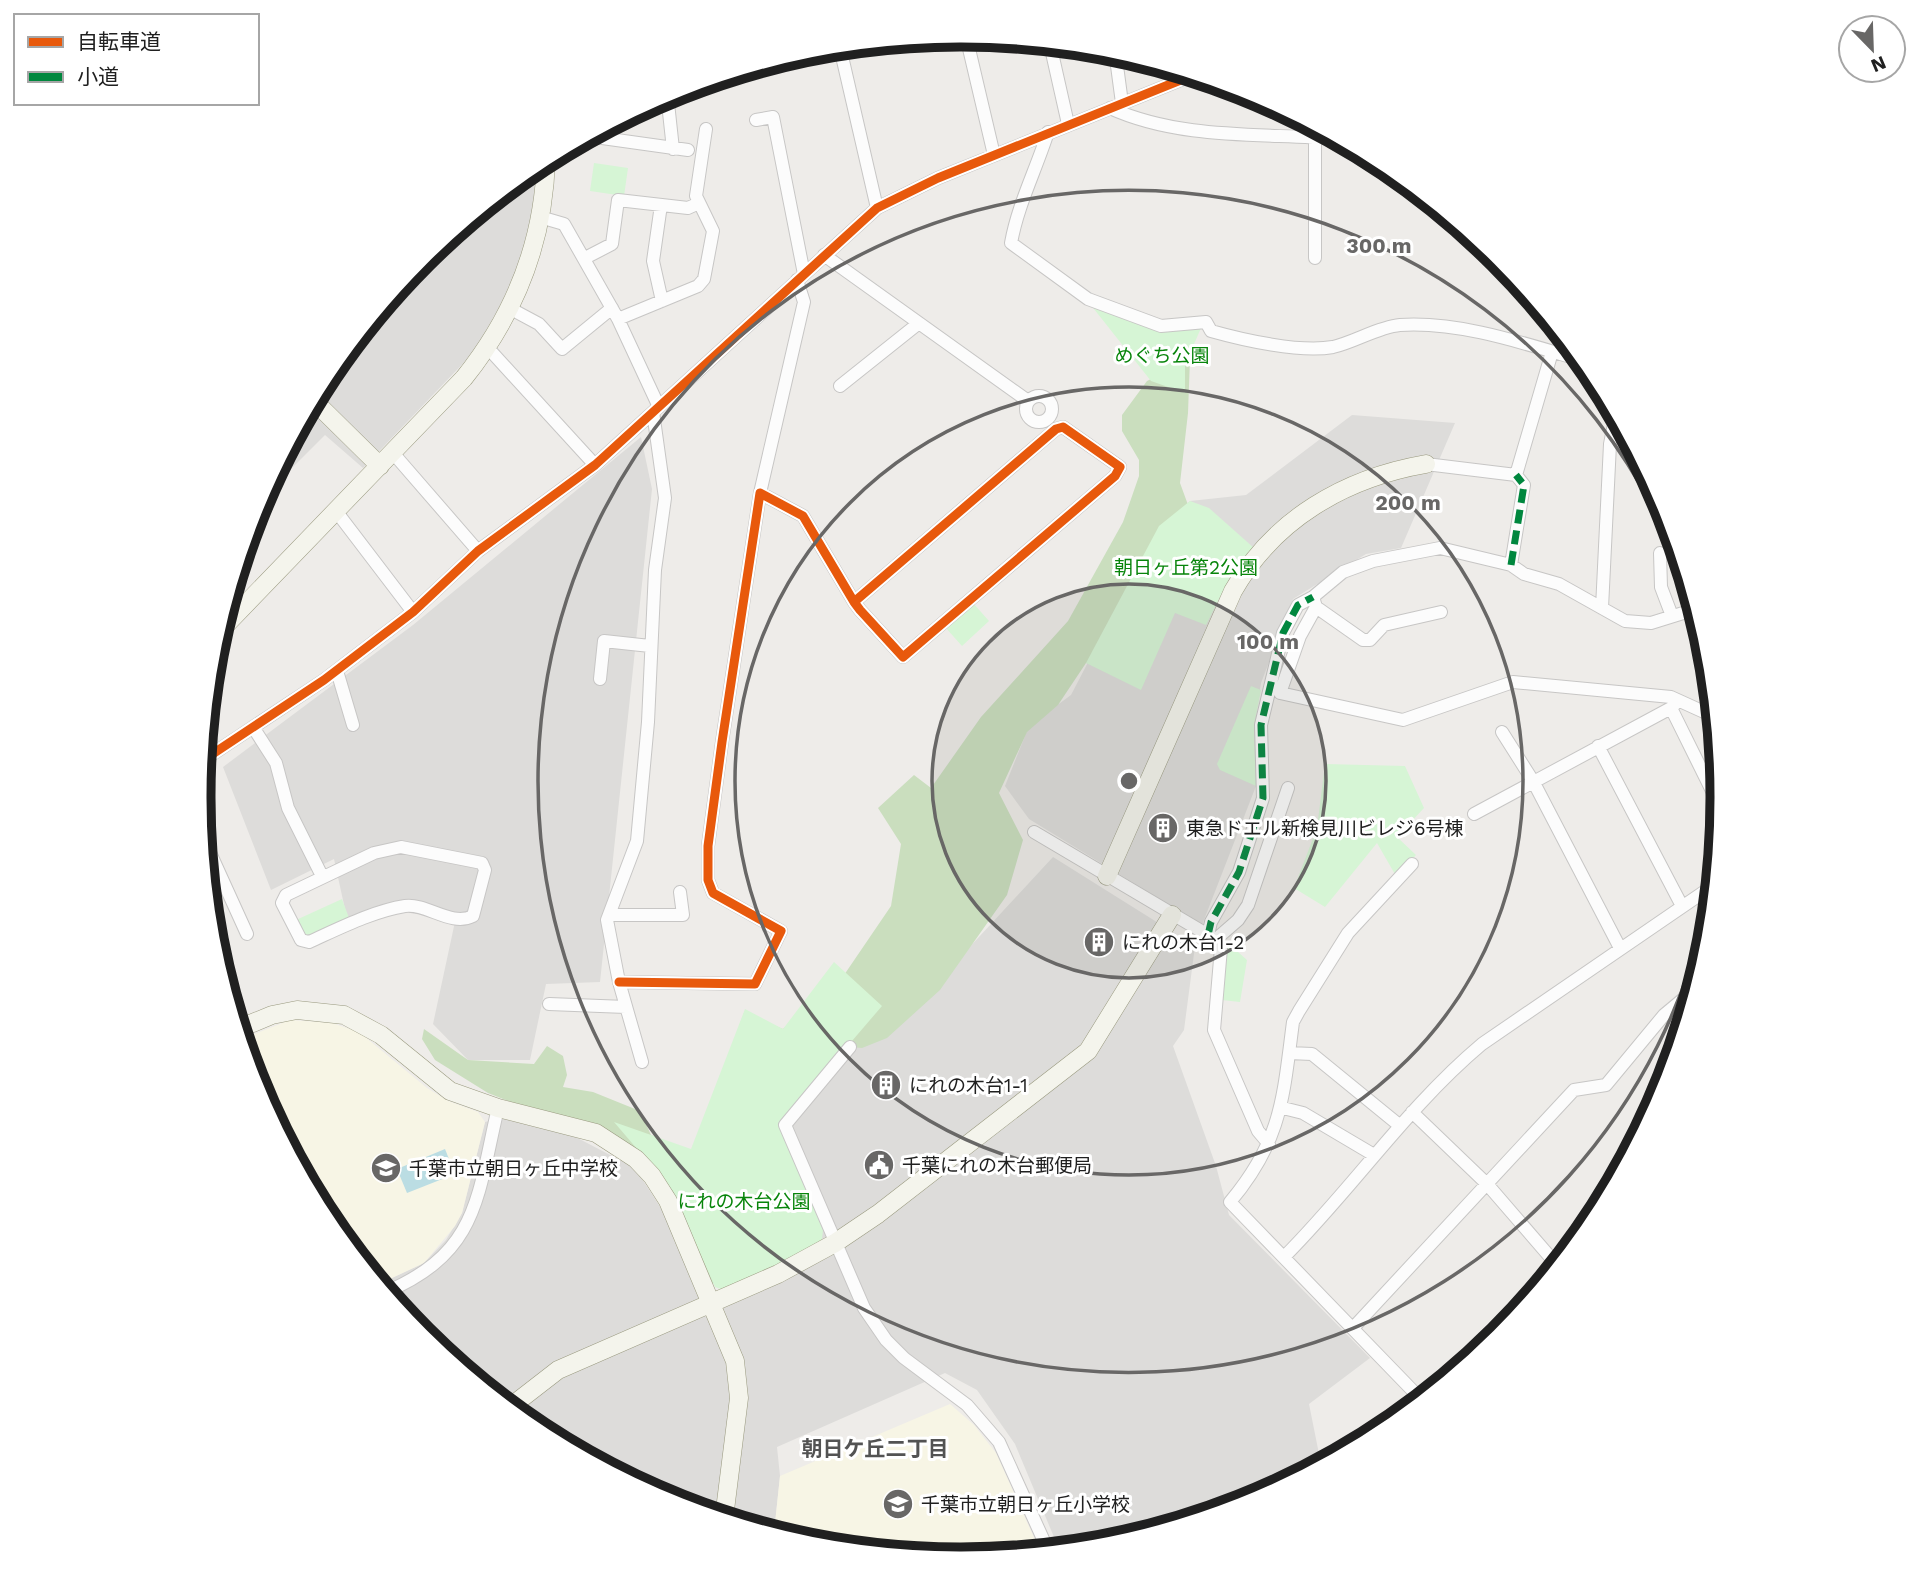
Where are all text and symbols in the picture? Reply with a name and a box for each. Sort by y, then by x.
legend [14,14,259,105]
north arrow [1837,14,1907,84]
text: 自転車道 [77,29,161,54]
text: N [1867,51,1889,78]
text: 小道 [77,64,119,89]
text: 300 m [1346,233,1412,258]
park label: めぐち公園 [1114,344,1210,367]
text: 200 m [1375,490,1441,515]
park label: 朝日ヶ丘第2公園 [1114,556,1258,579]
text: 100 m [1237,629,1299,654]
centre of rings [1117,769,1141,793]
building icon: 東急ドエル新検見川ビレジ6号棟 [1146,811,1180,845]
place label: 東急ドエル新検見川ビレジ6号棟 [1186,817,1464,840]
building icon: にれの木台1-2 [1082,925,1116,959]
place label: にれの木台1-2 [1122,931,1244,954]
building icon: にれの木台1-1 [869,1068,903,1102]
place label: にれの木台1-1 [909,1074,1028,1097]
public building icon: 千葉にれの木台郵便局 [862,1148,896,1182]
school or university icon: 千葉市立朝日ヶ丘中学校 [369,1151,403,1185]
place label: 千葉にれの木台郵便局 [902,1154,1092,1177]
place label: 千葉市立朝日ヶ丘中学校 [409,1157,618,1180]
park label: にれの木台公園 [677,1190,811,1213]
district label: 朝日ケ丘二丁目 [802,1436,949,1461]
school or university icon: 千葉市立朝日ヶ丘小学校 [881,1487,915,1521]
place label: 千葉市立朝日ヶ丘小学校 [921,1493,1130,1516]

